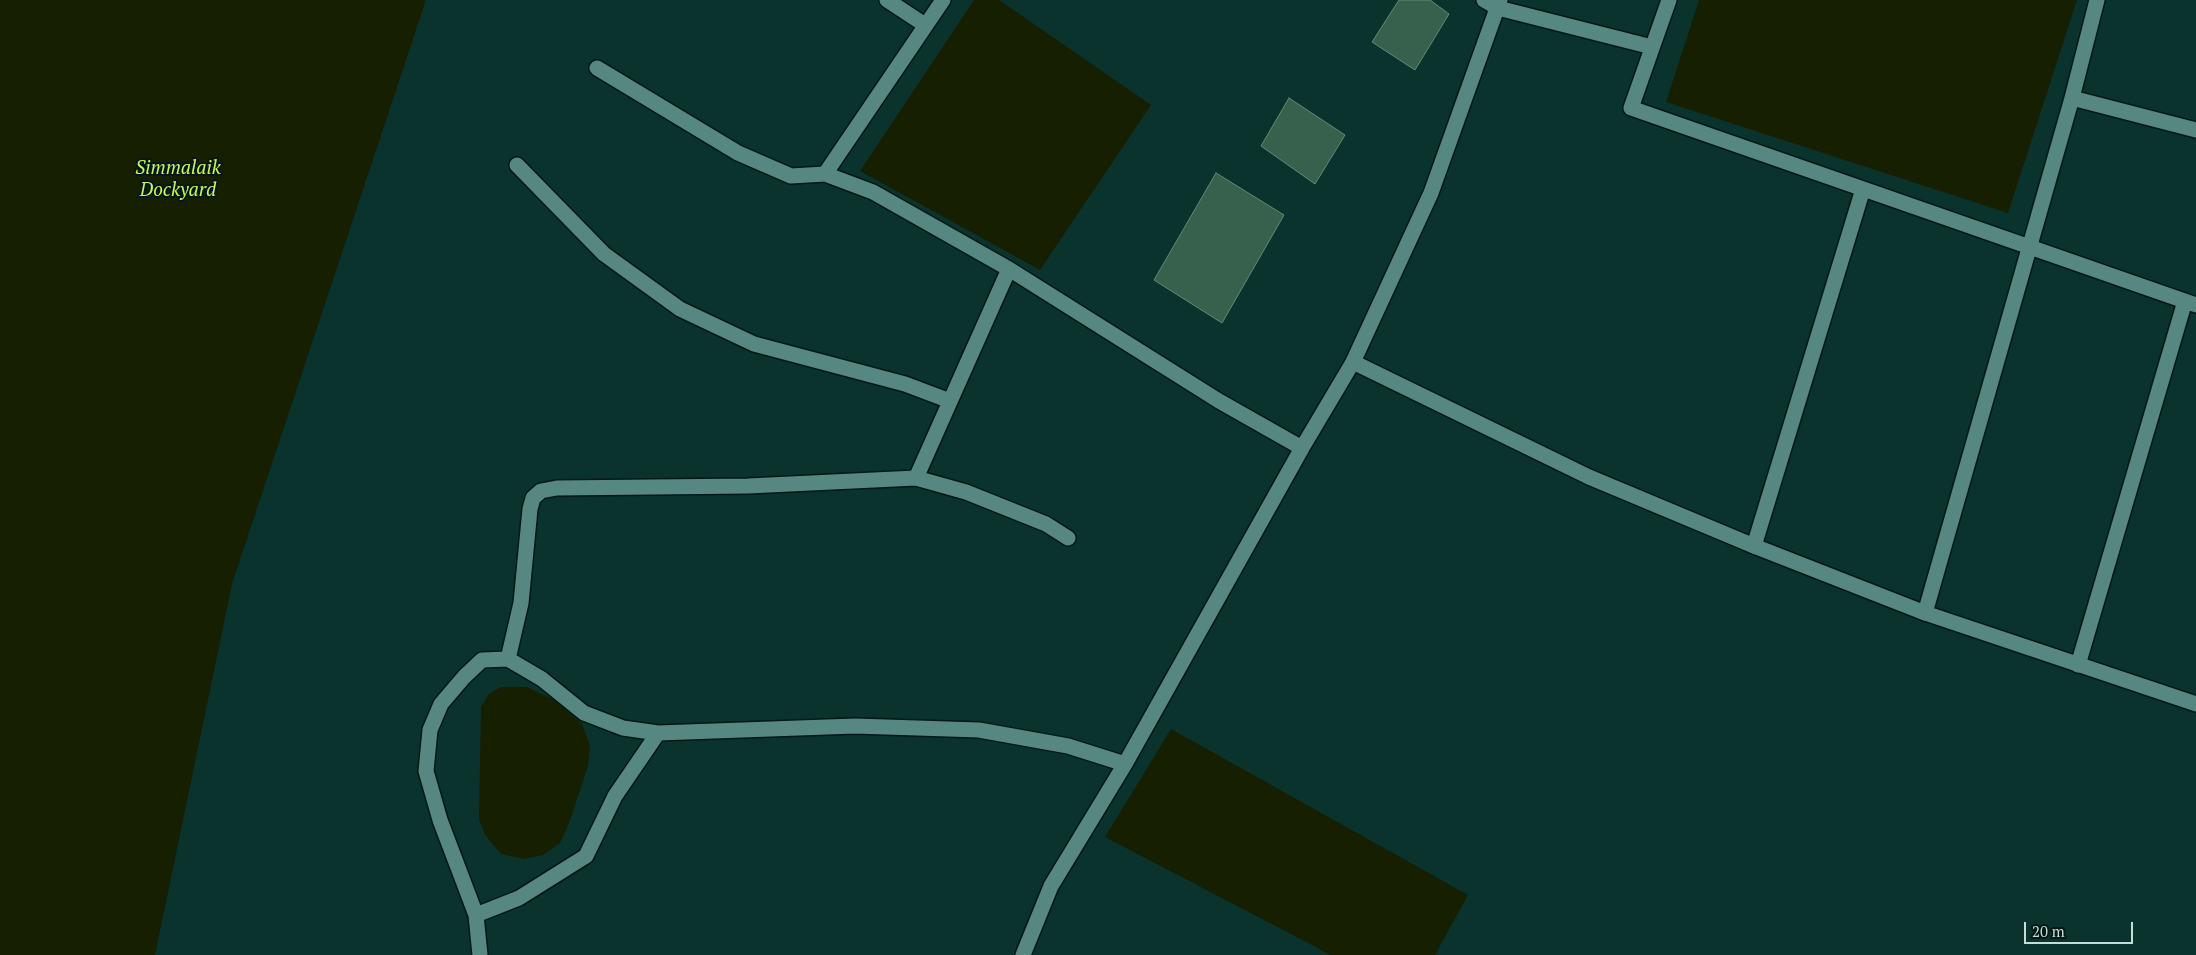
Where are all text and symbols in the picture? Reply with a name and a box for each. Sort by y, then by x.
water label: Simmalaik Dockyard [135,158,221,202]
scale bar [2026,912,2135,944]
text: 20 m [2032,921,2065,941]

